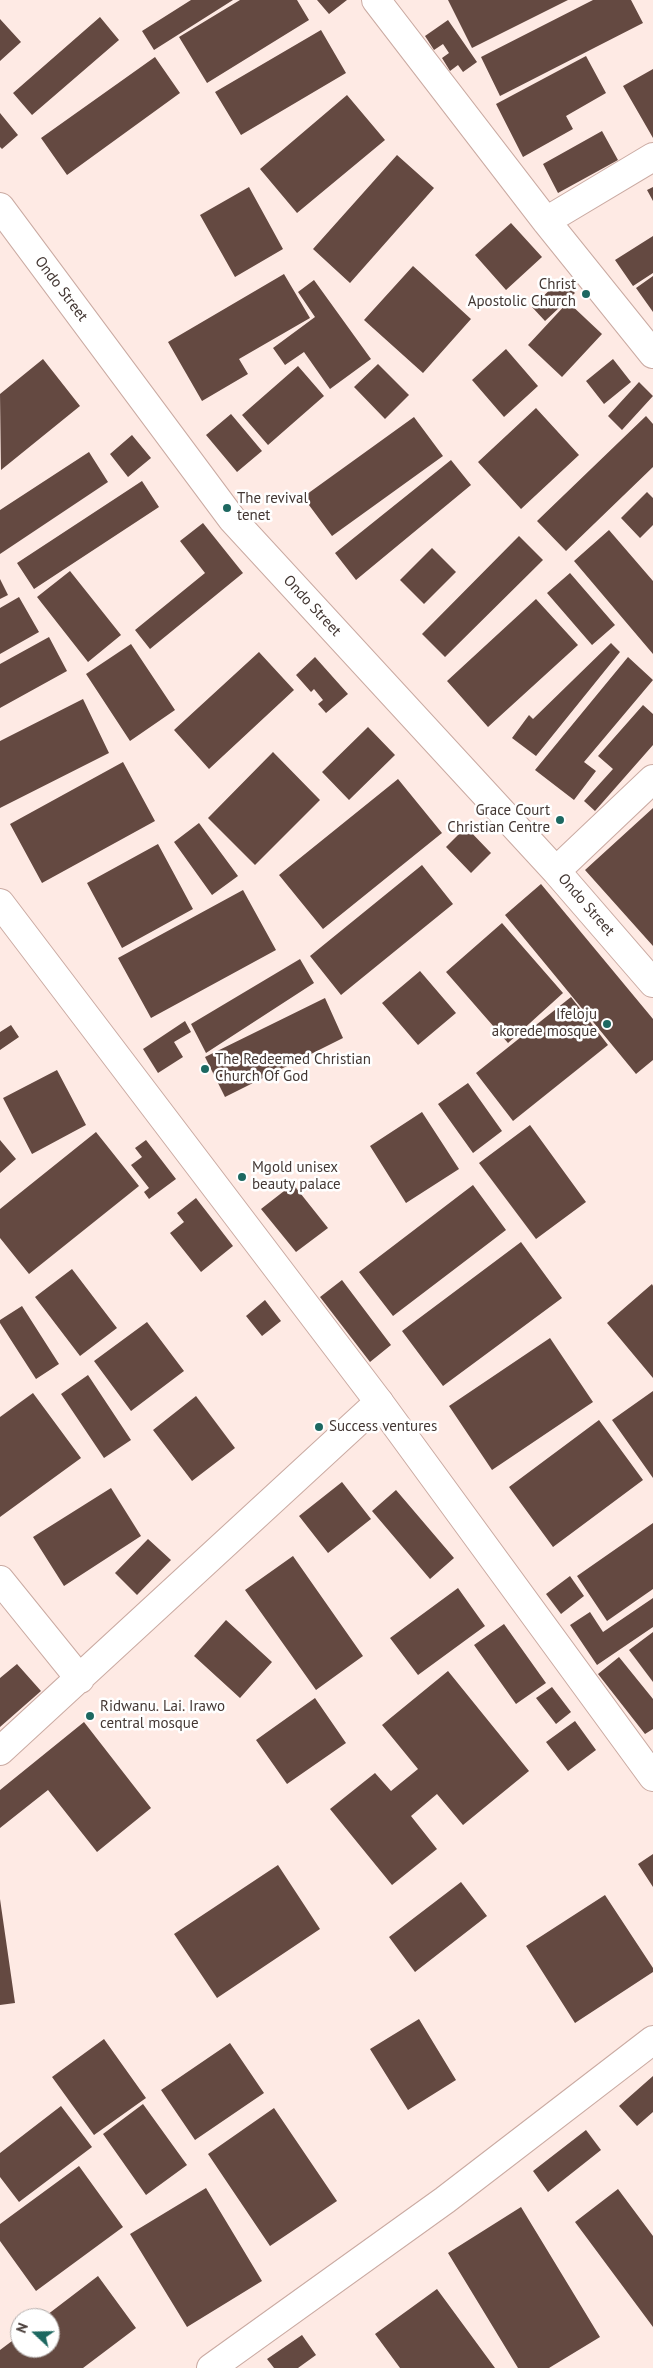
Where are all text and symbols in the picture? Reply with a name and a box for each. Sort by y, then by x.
street label: Ondo Street [31,253,91,325]
place label: Christ Apostolic Church [468,276,576,311]
marker: Christ Apostolic Church [580,288,592,300]
place label: The revival tenet [237,490,308,525]
marker: The revival tenet [221,502,233,514]
street label: Ondo Street [279,572,345,640]
place label: Grace Court Christian Centre [447,802,550,837]
marker: Grace Court Christian Centre [554,814,566,826]
street label: Ondo Street [554,870,618,940]
place label: Ifeloju akorede mosque [492,1006,597,1041]
marker: Ifeloju akorede mosque [601,1018,613,1030]
place label: The Redeemed Christian Church Of God [215,1051,371,1086]
marker: The Redeemed Christian Church Of God [199,1063,211,1075]
place label: Mgold unisex beauty palace [252,1159,341,1194]
marker: Mgold unisex beauty palace [236,1171,248,1183]
place label: Success ventures [329,1418,437,1436]
marker: Success ventures [313,1421,325,1433]
place label: Ridwanu. Lai. Irawo central mosque [100,1698,225,1733]
marker: Ridwanu. Lai. Irawo central mosque [84,1710,96,1722]
north arrow [10,2308,60,2358]
text: N [12,2320,32,2336]

